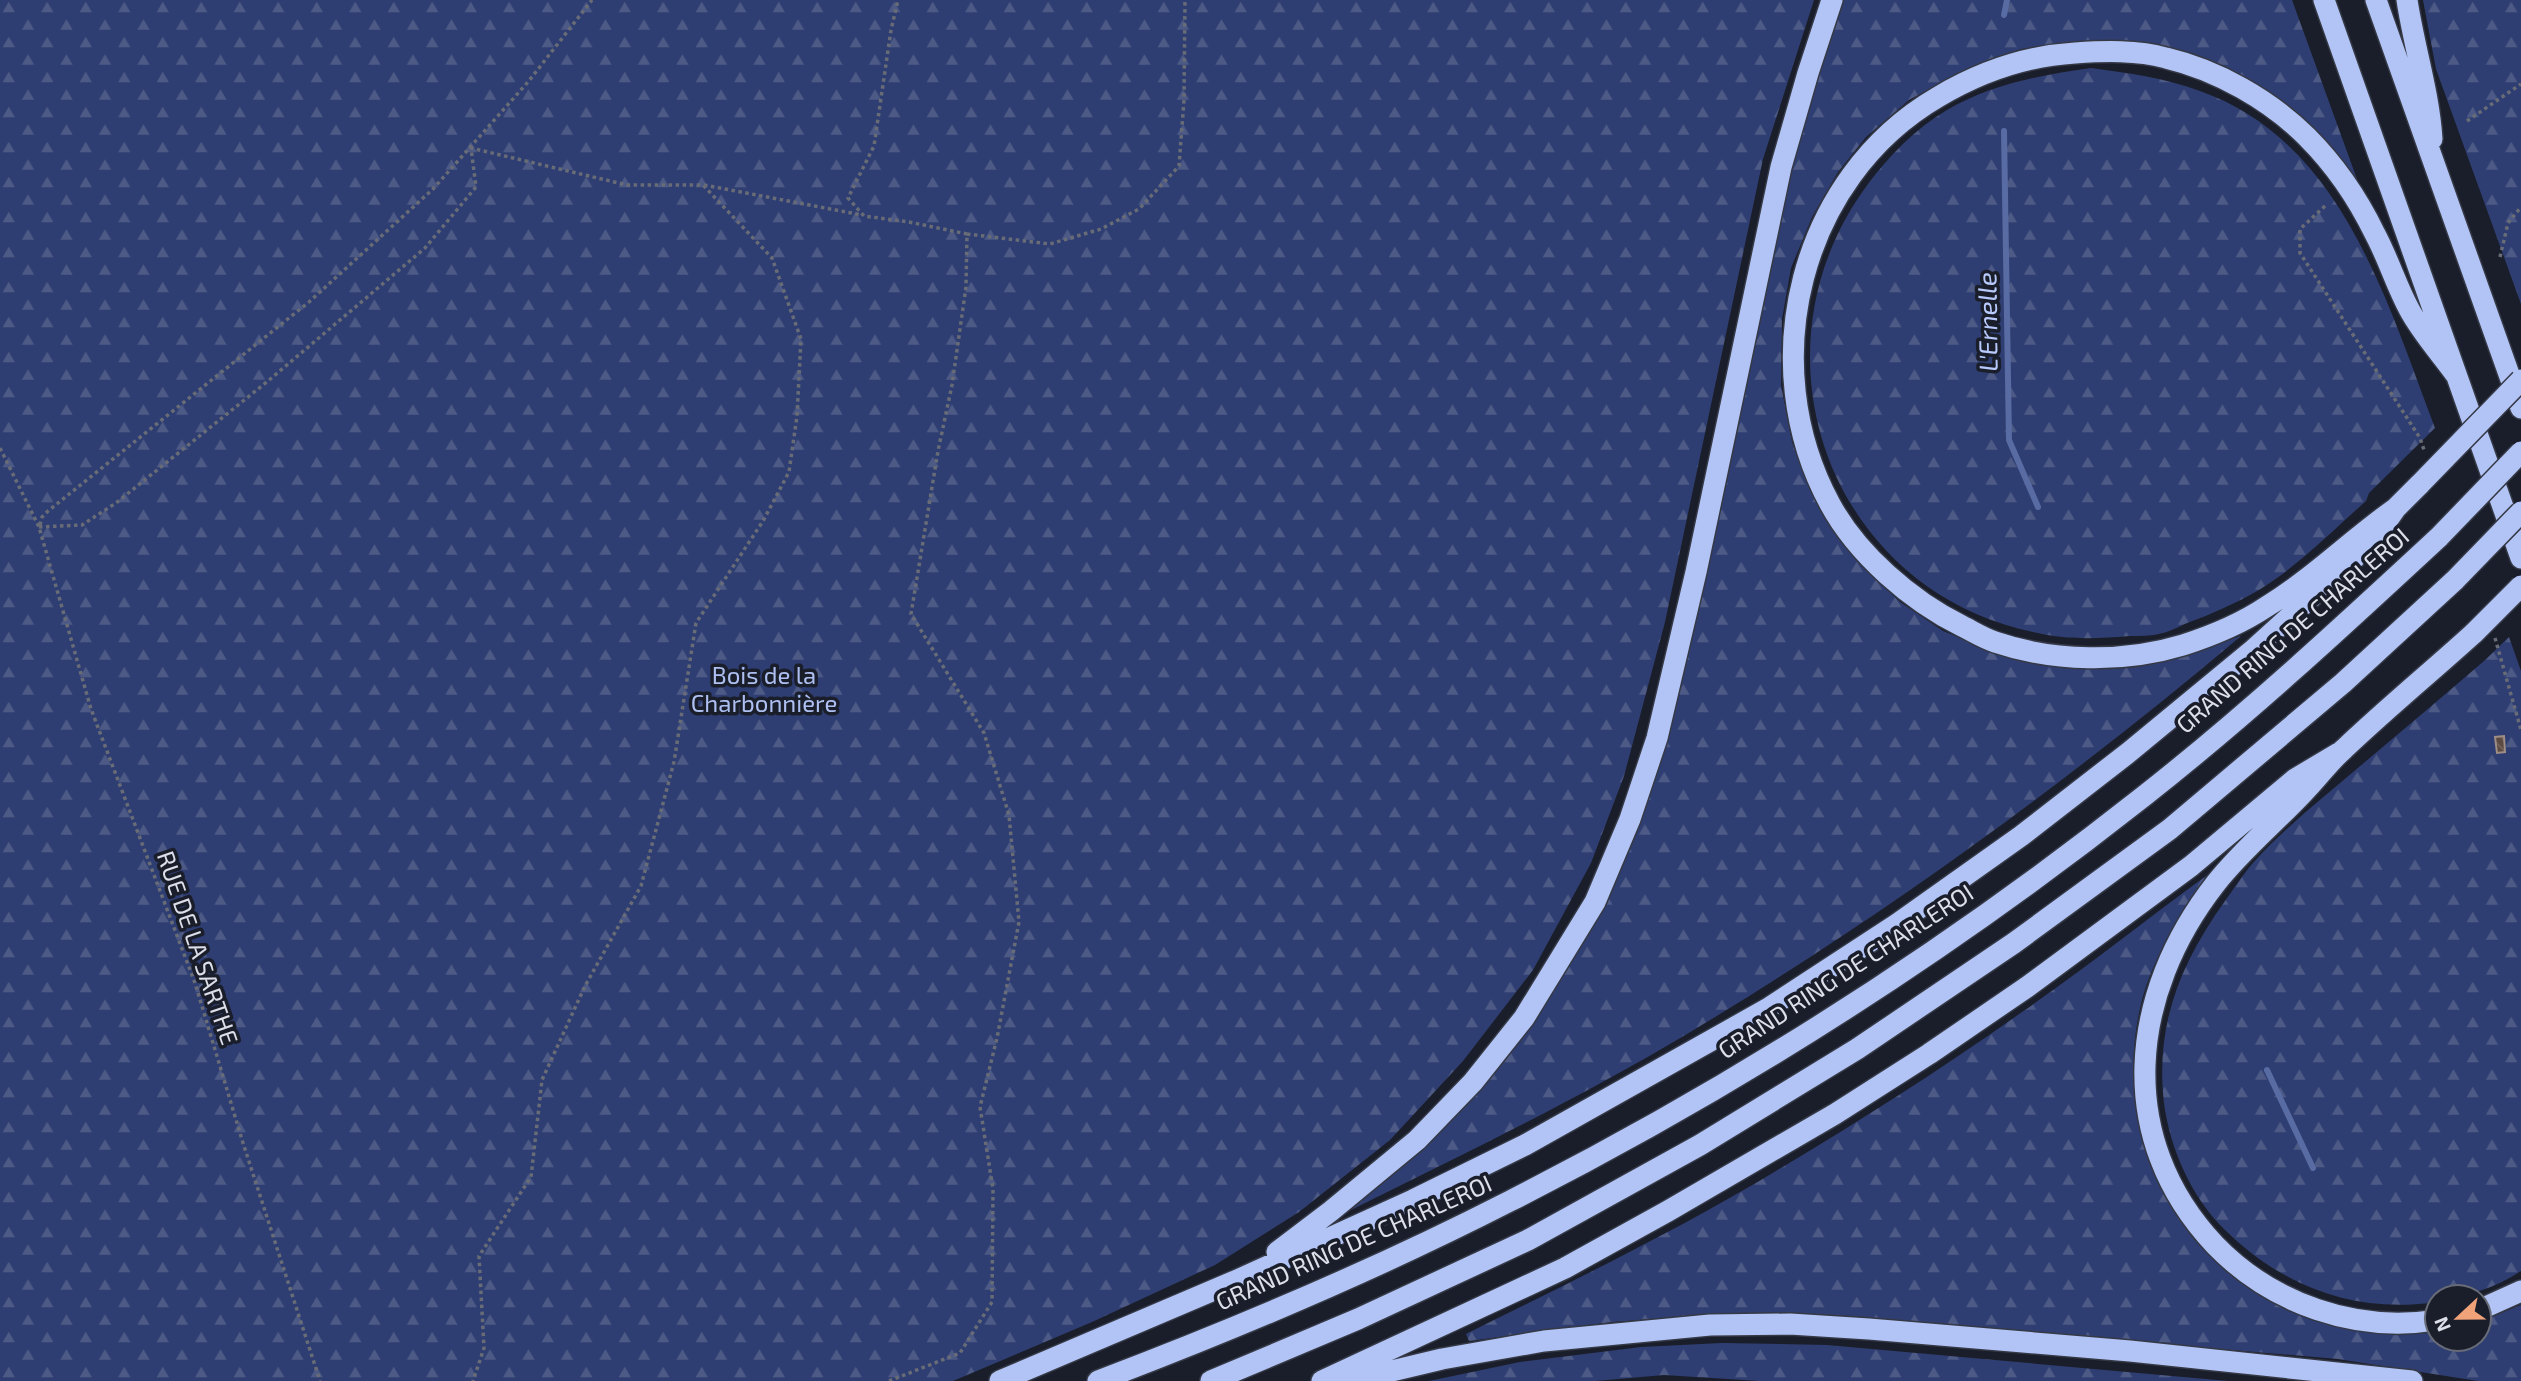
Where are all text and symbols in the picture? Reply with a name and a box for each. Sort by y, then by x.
water label: L'Ernelle [1970,272,2003,372]
street label: GRAND RING DE CHARLEROI [2170,521,2414,739]
park label: Bois de la Charbonnière [691,660,837,717]
street label: RUE DE LA SARTHE [152,847,245,1048]
street label: GRAND RING DE CHARLEROI [1712,877,1978,1064]
street label: GRAND RING DE CHARLEROI [1211,1168,1496,1316]
north arrow [2423,1283,2493,1353]
text: N [2429,1314,2455,1335]

